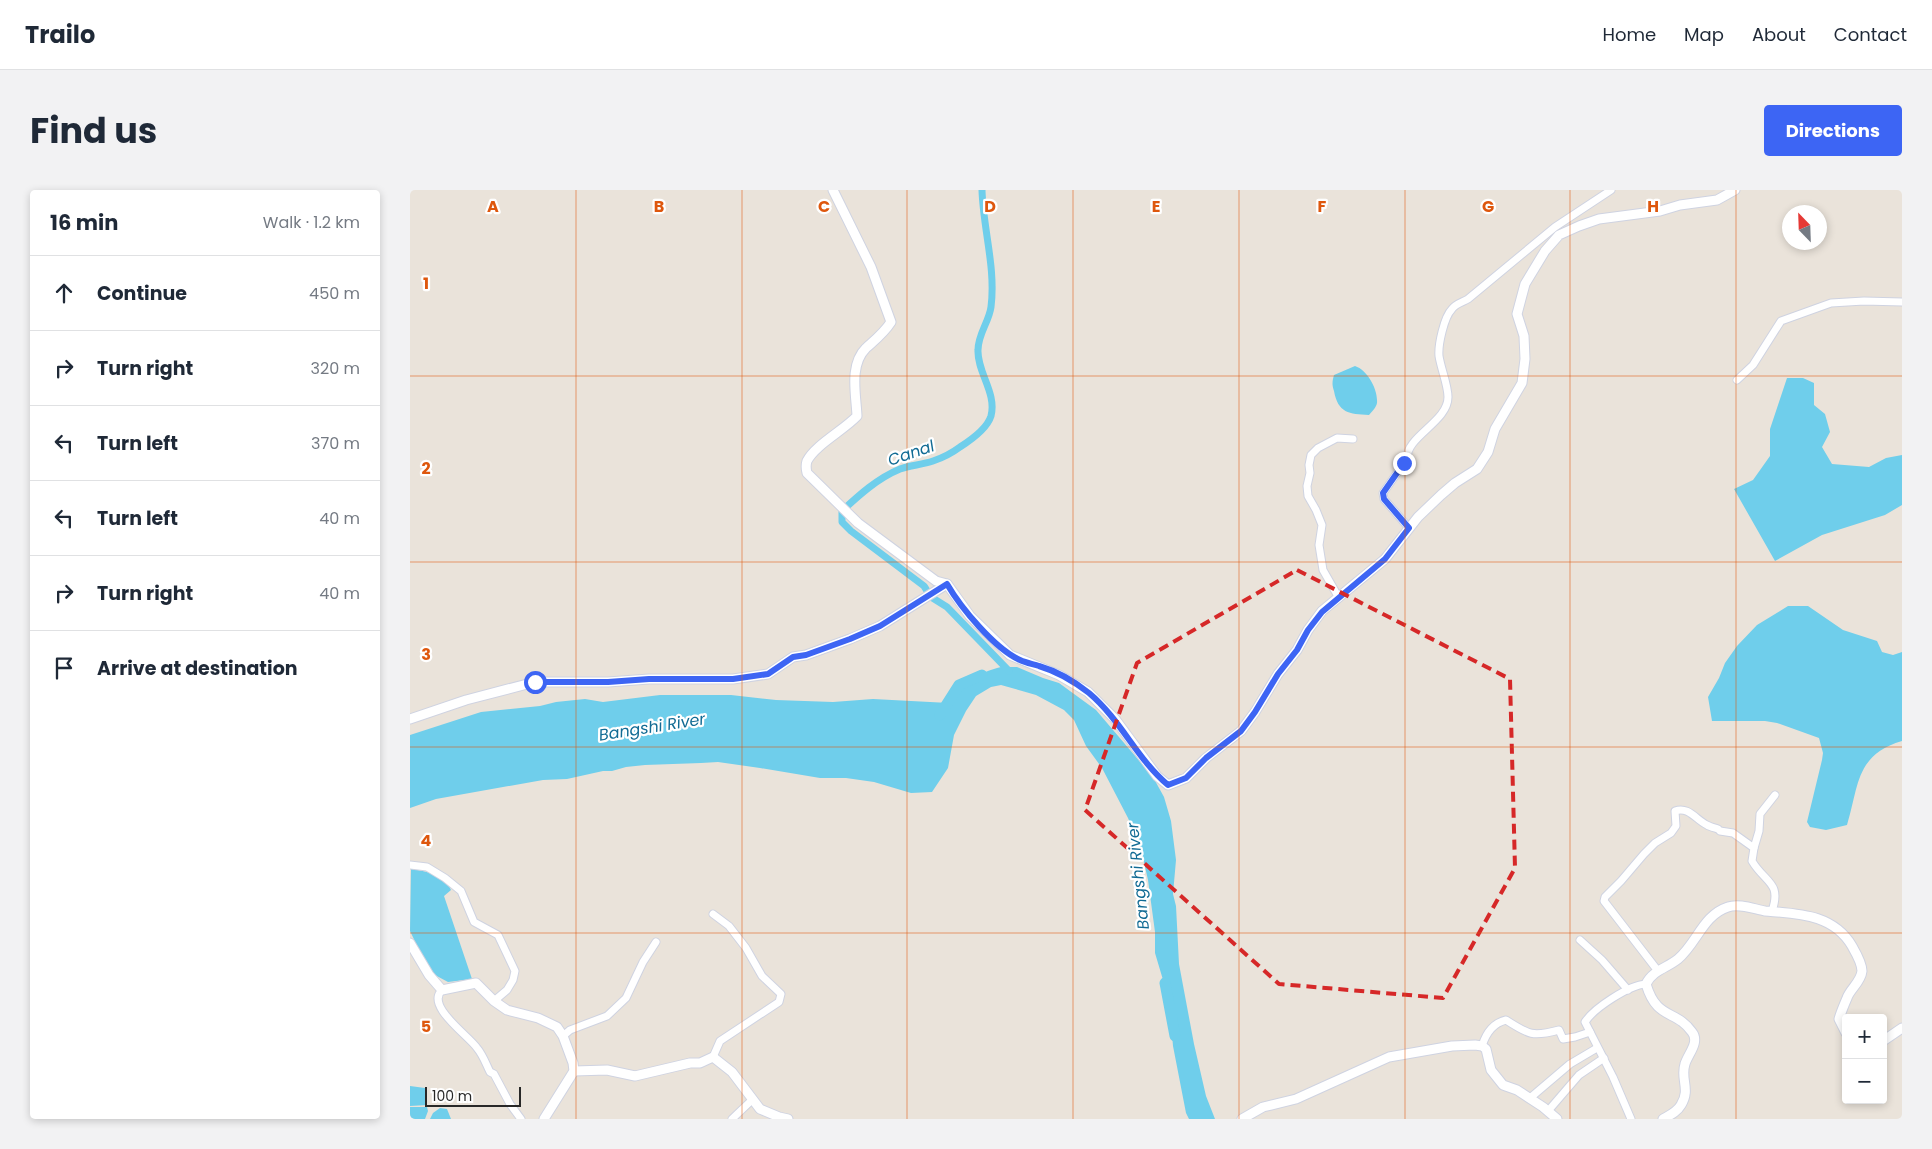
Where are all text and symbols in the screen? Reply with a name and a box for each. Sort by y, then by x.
text: Trailo [25,18,95,51]
text: Home [1602,22,1656,47]
text: Map [1684,22,1724,47]
text: About [1752,22,1806,47]
text: Contact [1834,22,1907,47]
button: Directions [1764,105,1902,156]
text: Find us [30,106,157,155]
text: A [487,195,499,218]
text: B [654,195,664,218]
text: C [818,195,830,218]
text: D [984,195,996,218]
text: E [1152,195,1160,218]
text: F [1318,195,1327,218]
text: G [1482,195,1494,218]
text: H [1647,195,1659,218]
north arrow [1782,205,1827,250]
text: 16 min [50,208,118,237]
text: Walk · 1.2 km [263,211,360,234]
text: 1 [423,272,429,295]
icon: ahead [50,279,78,307]
text: Continue [97,280,187,307]
text: 450 m [309,282,360,305]
icon: right [50,354,78,382]
text: Turn right [97,355,193,382]
text: 320 m [311,357,360,380]
icon: left [50,429,78,457]
text: Turn left [97,430,178,457]
text: 370 m [311,432,360,455]
water label: Canal [884,434,938,472]
route end [1393,452,1416,475]
text: 2 [421,457,431,480]
icon: left [50,504,78,532]
text: Turn left [97,505,178,532]
text: 40 m [319,507,360,530]
icon: right [50,579,78,607]
text: Turn right [97,580,193,607]
text: 40 m [319,582,360,605]
text: 3 [421,643,431,666]
icon: arrive [50,654,78,682]
text: Arrive at destination [97,655,298,682]
route start [524,671,547,694]
water label: Bangshi River [597,707,708,747]
water label: Bangshi River [1121,820,1155,931]
text: 4 [421,829,432,852]
map controls [1842,1014,1887,1104]
button: + [1842,1014,1887,1059]
text: 5 [421,1015,431,1038]
button: − [1842,1059,1887,1104]
scale bar [425,1084,521,1107]
text: 100 m [432,1086,472,1106]

